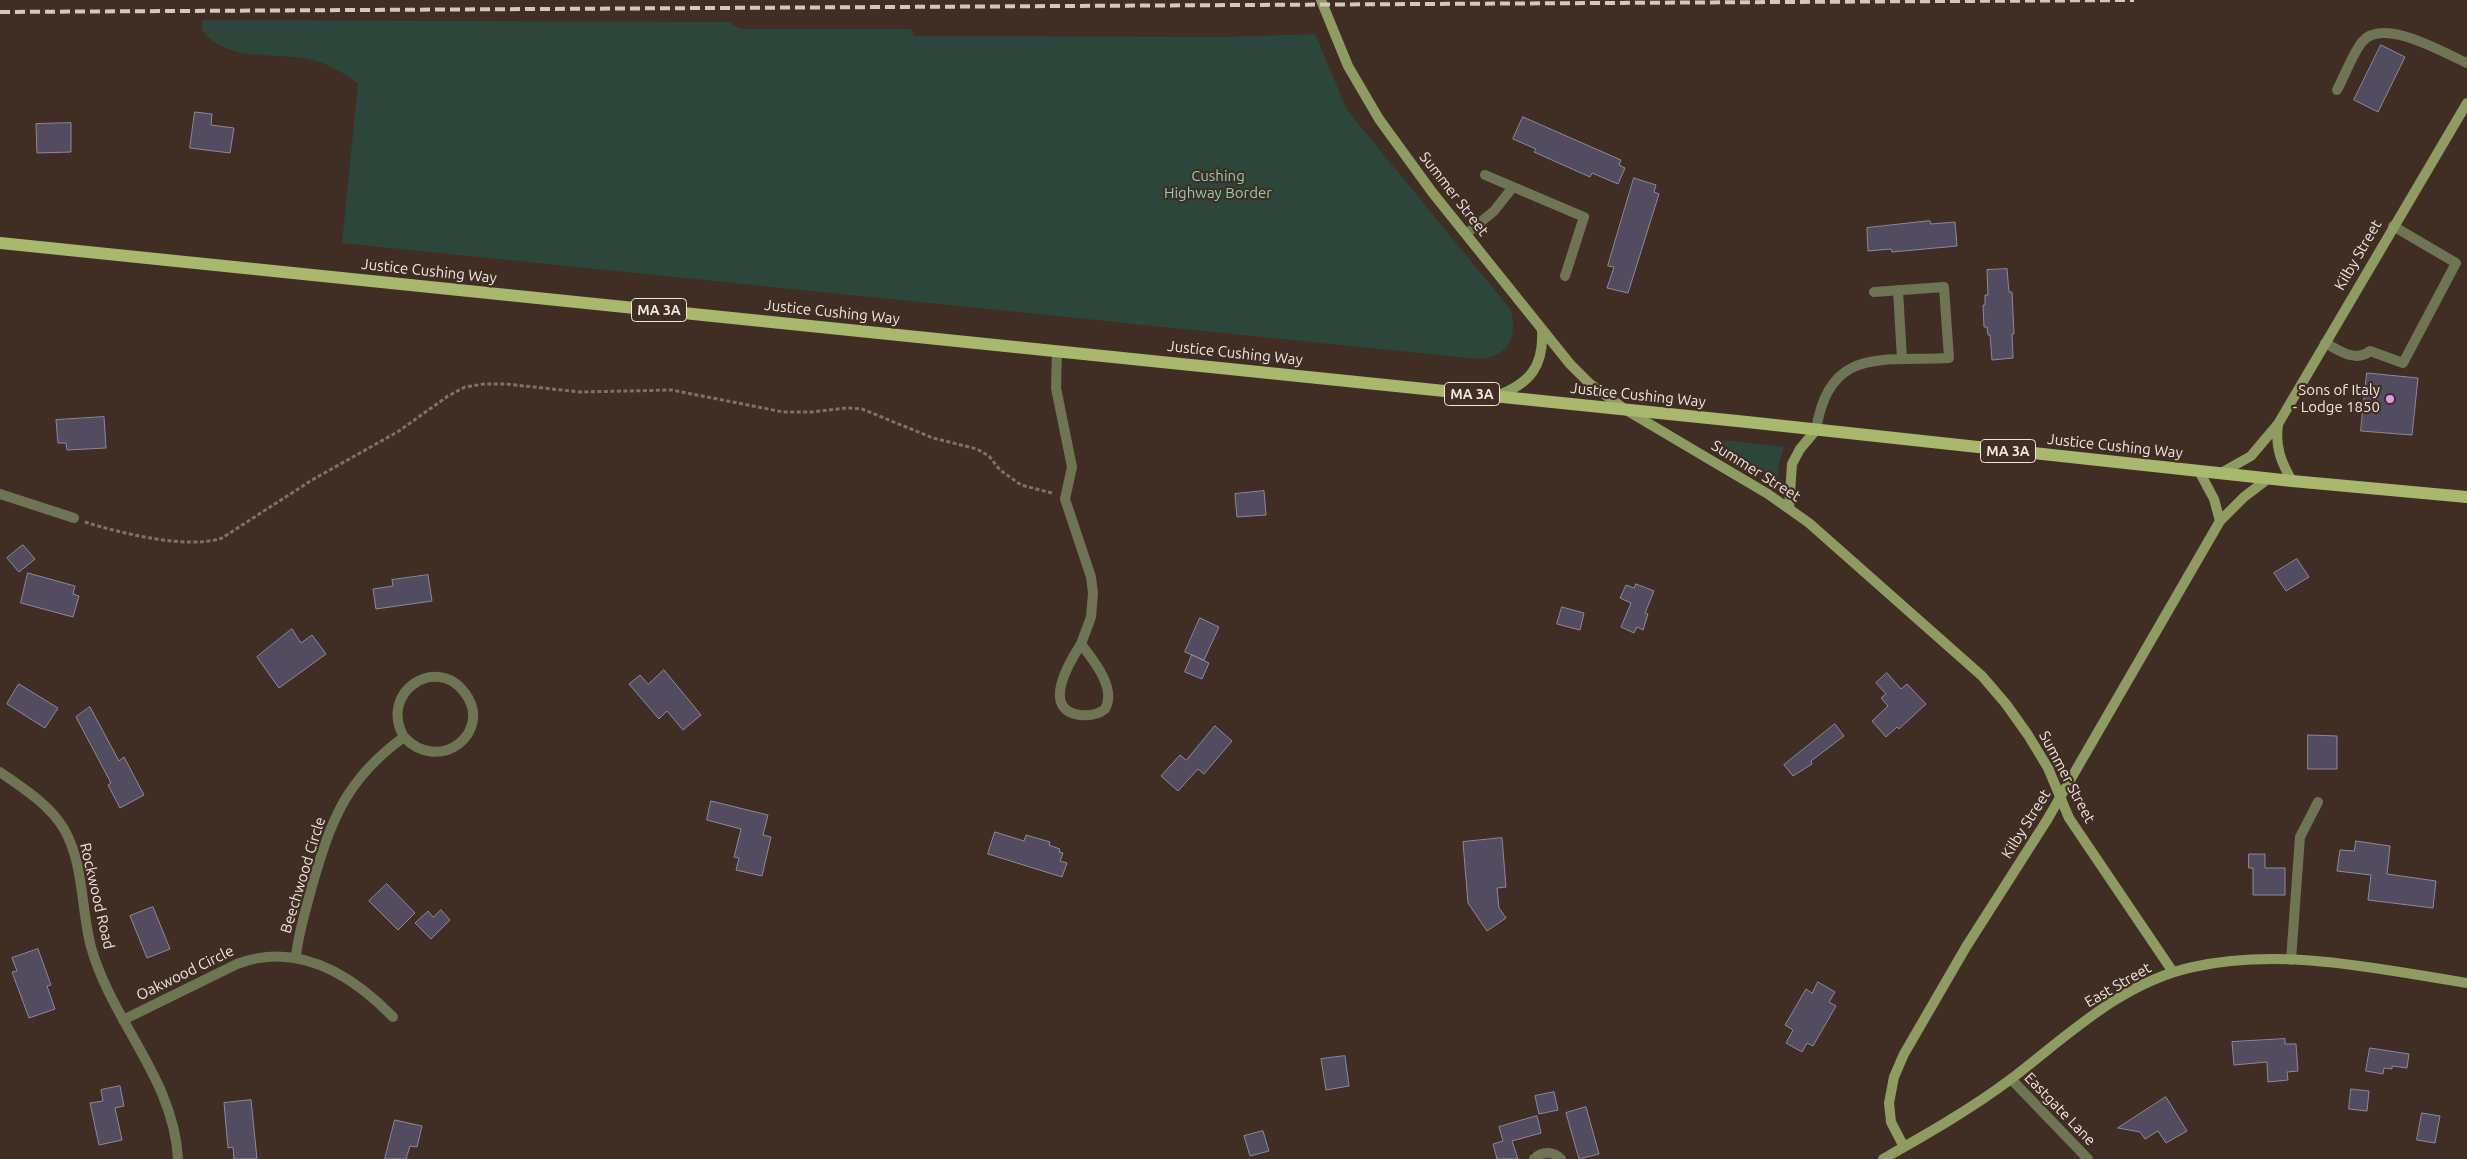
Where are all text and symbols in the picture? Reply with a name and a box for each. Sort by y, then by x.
street label: Summer Street [1416,148,1492,240]
park label: Cushing Highway Border [1164,167,1272,202]
street label: Kilby Street [2331,217,2385,293]
street label: Justice Cushing Way [360,255,498,287]
street label: Justice Cushing Way [763,296,901,328]
road number: MA 3A [632,298,686,322]
street label: Justice Cushing Way [1166,337,1304,369]
street label: Justice Cushing Way [1569,379,1707,411]
place label: Sons of Italy - Lodge 1850 [2293,381,2380,416]
road number: MA 3A [1444,382,1500,406]
marker: Sons of Italy - Lodge 1850 [2384,393,2396,405]
street label: Justice Cushing Way [2046,430,2184,462]
street label: Summer Street [1708,436,1804,506]
road number: MA 3A [1980,440,2036,462]
street label: Summer Street [2035,728,2099,826]
street label: Kilby Street [1998,786,2054,862]
street label: Beechwood Circle [277,815,329,935]
street label: Rockwood Road [76,841,118,951]
street label: Oakwood Circle [133,942,237,1004]
street label: East Street [2082,959,2154,1011]
street label: Eastgate Lane [2021,1069,2099,1149]

